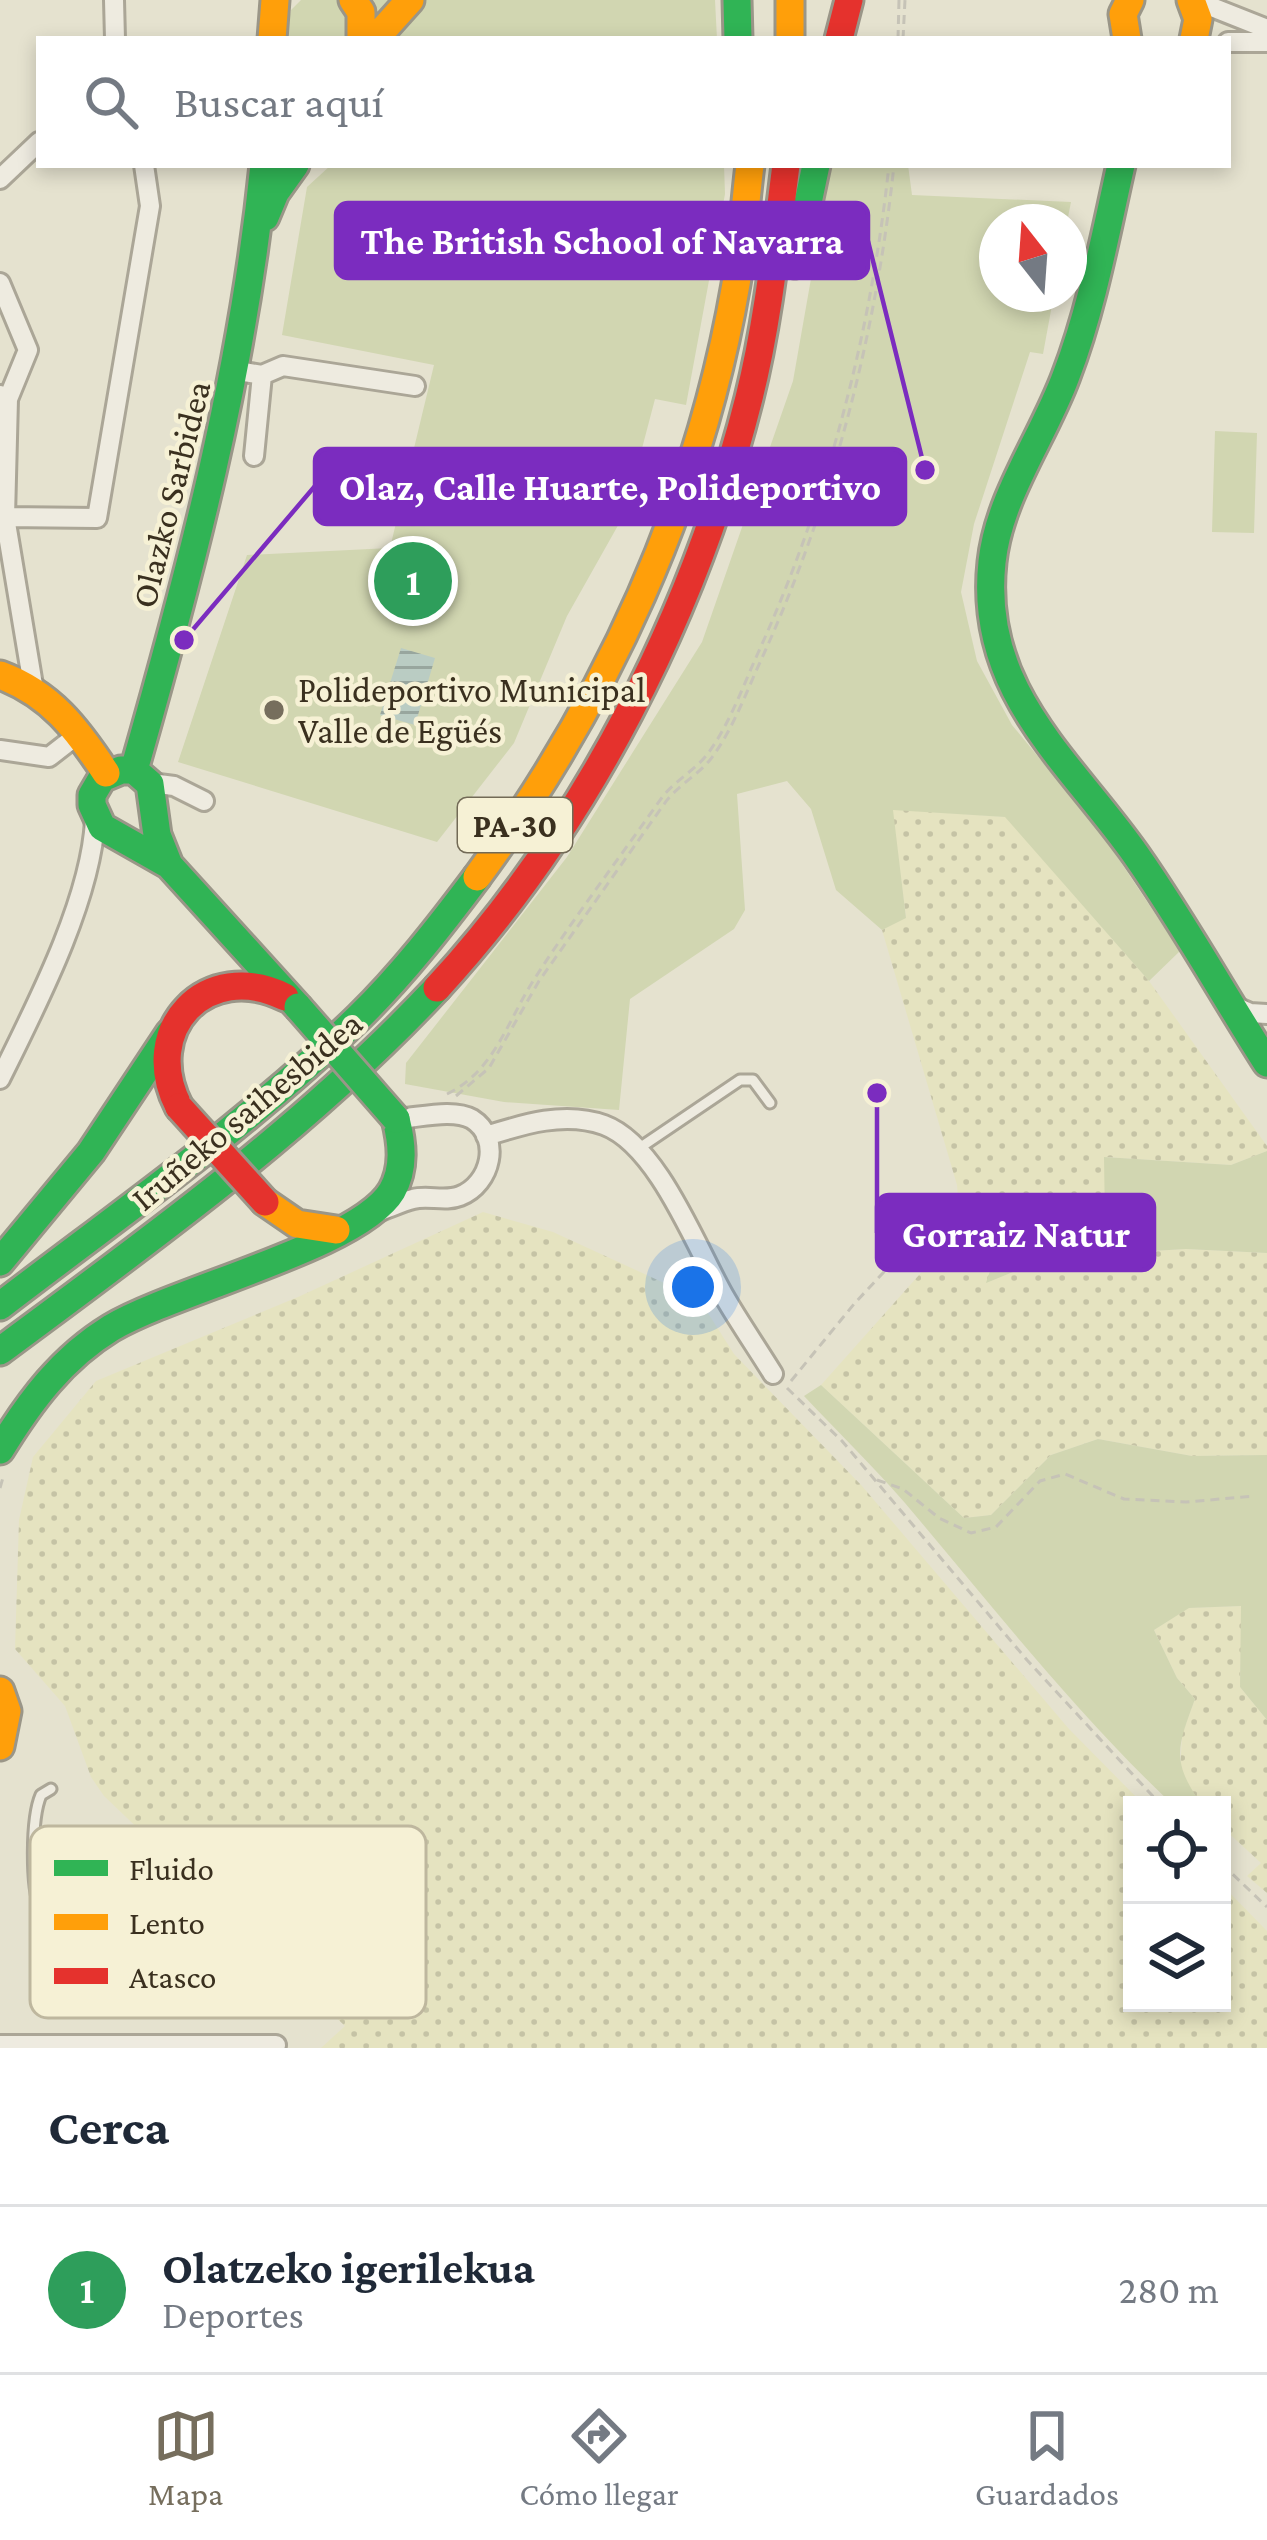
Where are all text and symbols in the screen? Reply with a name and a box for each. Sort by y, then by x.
search box [36,36,1231,168]
icon: search [78,69,144,135]
text: Buscar aquí [174,77,384,127]
callout: The British School of Navarra [336,203,868,278]
north arrow [979,204,1087,312]
text: The British School of Navarra [360,219,844,262]
street label: Olazko Sarbidea [123,377,219,612]
callout: Olaz, Calle Huarte, Polideportivo [315,449,905,524]
text: Olaz, Calle Huarte, Polideportivo [339,465,881,508]
pin: 1 [374,536,452,626]
place label: Polideportivo Municipal Valle de Egüés [298,670,646,751]
marker: Polideportivo Municipal Valle de Egüés [261,697,287,723]
road number: PA-30 [458,798,572,852]
street label: Iruñeko saihesbidea [123,1003,370,1219]
callout: Gorraiz Natur [877,1195,1154,1270]
text: Gorraiz Natur [902,1212,1131,1255]
your location [663,1257,723,1317]
map controls [1123,1796,1231,2012]
button: locate [1123,1796,1231,1904]
legend [30,1826,426,2018]
text: Fluido [129,1850,214,1887]
text: Lento [129,1904,205,1941]
button: layers [1123,1904,1231,2012]
text: Atasco [129,1958,216,1995]
text: Cerca [48,2098,169,2155]
text: Olatzeko igerilekua [162,2243,535,2293]
text: 1 [80,2268,94,2311]
text: 280 m [1119,2268,1219,2311]
text: Deportes [162,2293,304,2336]
tab: Mapa [148,2403,223,2512]
tab: Cómo llegar [519,2403,679,2512]
tab: Guardados [975,2403,1119,2512]

